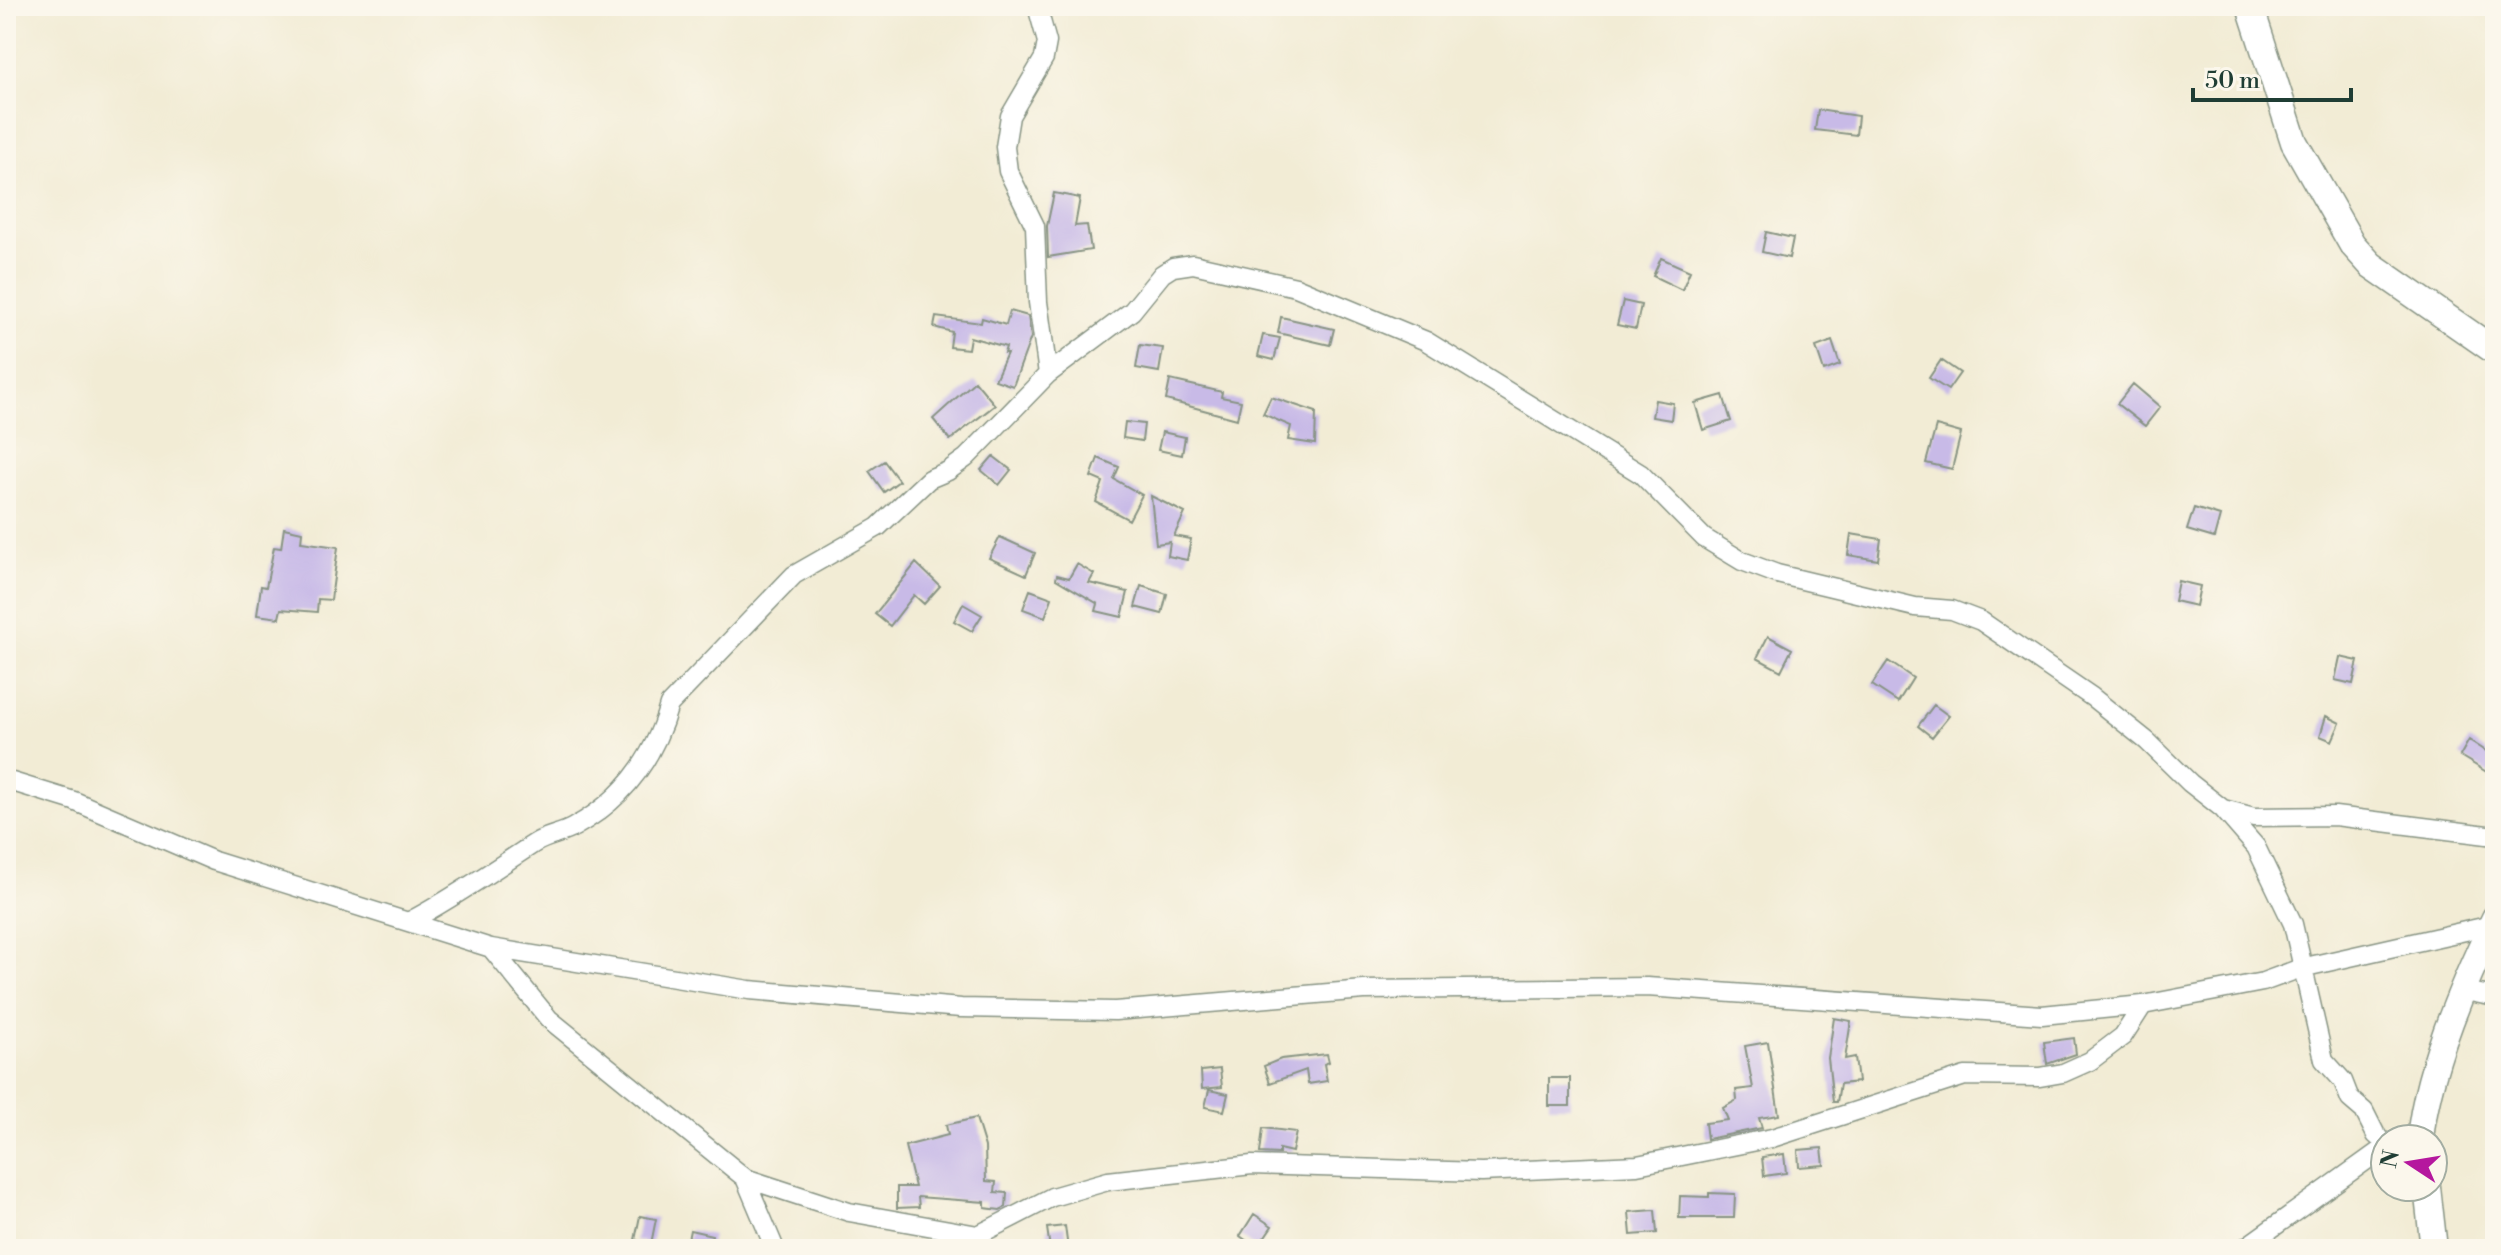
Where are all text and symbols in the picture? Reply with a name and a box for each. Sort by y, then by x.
scale bar [2193,52,2351,102]
text: 50 m [2205,66,2260,96]
north arrow [2369,1123,2449,1203]
text: N [2376,1147,2406,1170]

